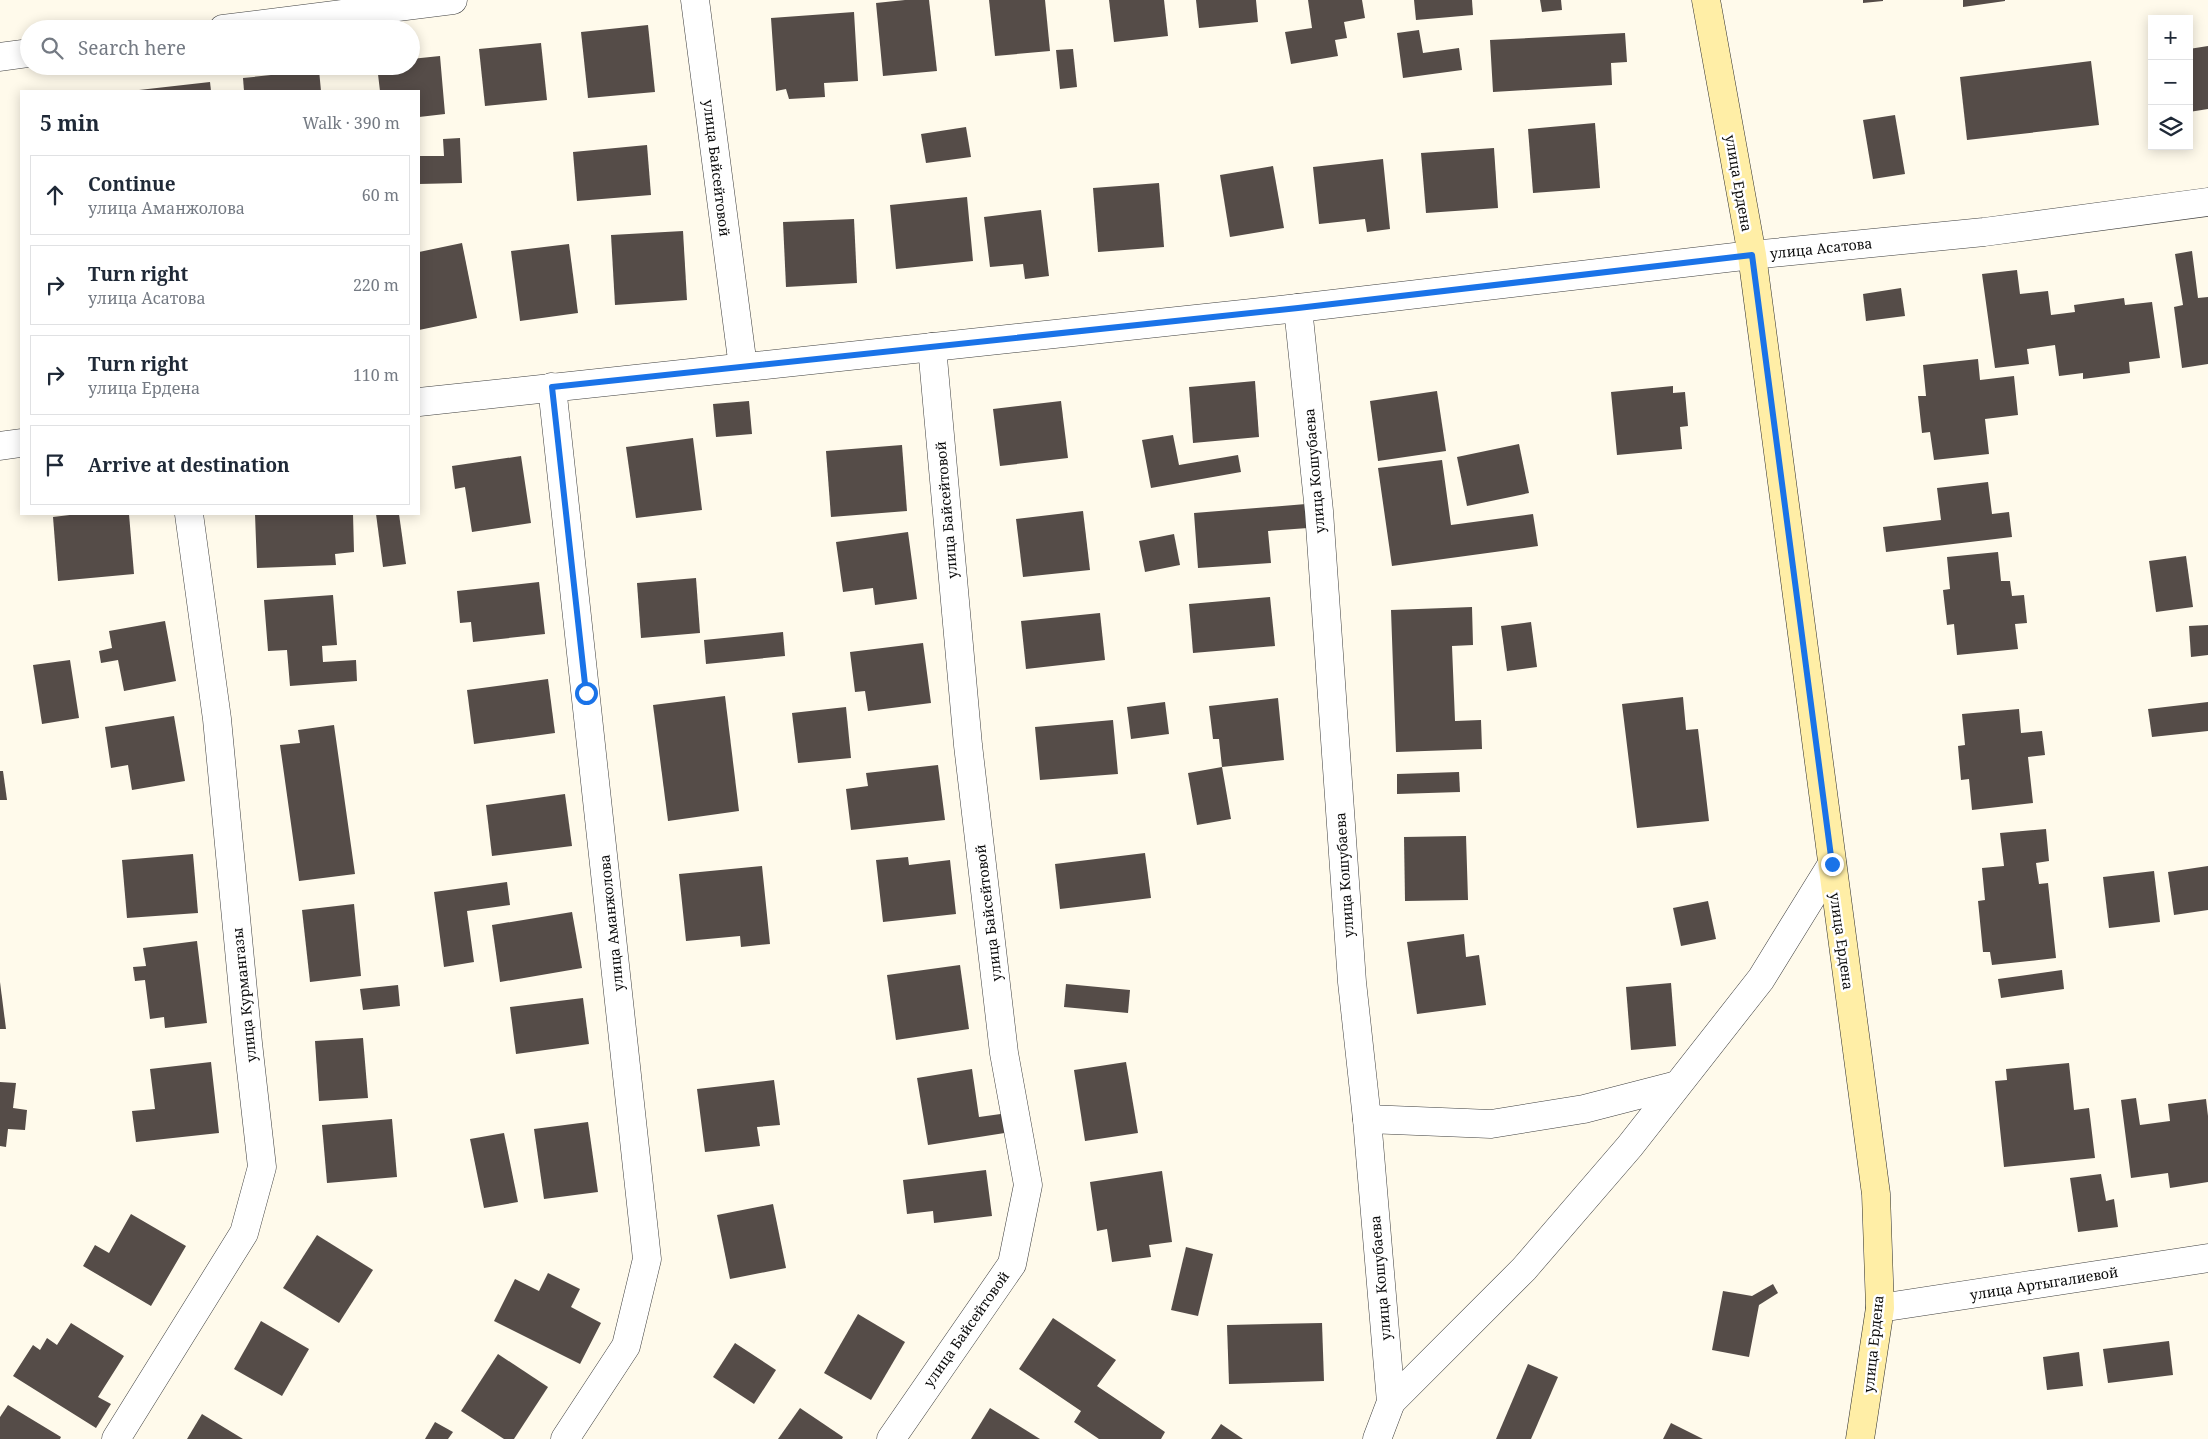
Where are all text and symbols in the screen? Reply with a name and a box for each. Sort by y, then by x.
map controls [2148,15,2193,150]
button: + [2148,15,2193,60]
search box [20,20,420,75]
icon: search [38,34,66,62]
text: Search here [78,35,186,61]
button: − [2148,60,2193,105]
street label: улица Байсейтовой [699,98,735,238]
button: layers [2148,105,2193,150]
text: 5 min [40,109,99,137]
text: Walk · 390 m [303,112,400,134]
street label: улица Ердена [1721,133,1757,233]
text: Continue [88,171,176,197]
icon: ahead [41,181,69,209]
text: 60 m [362,184,399,206]
text: улица Аманжолова [88,197,245,219]
street label: улица Асатова [1769,233,1873,263]
text: Turn right [88,261,188,287]
icon: right [41,271,69,299]
text: 220 m [353,274,399,296]
text: улица Асатова [88,287,206,309]
text: Turn right [88,351,188,377]
icon: right [41,361,69,389]
text: 110 m [353,364,399,386]
text: улица Ердена [88,377,200,399]
street label: улица Кошубаева [1299,408,1329,534]
street label: улица Байсейтовой [931,441,961,579]
icon: arrive [41,451,69,479]
text: Arrive at destination [88,452,290,478]
route start [575,682,598,705]
street label: улица Кошубаева [1330,812,1358,938]
street label: улица Байсейтовой [970,843,1006,983]
route end [1821,853,1844,876]
street label: улица Аманжолова [594,854,628,992]
street label: улица Ердена [1826,891,1858,991]
street label: улица Курмангазы [227,927,261,1063]
street label: улица Кошубаева [1365,1215,1395,1341]
street label: улица Артыгалиевой [1968,1262,2120,1304]
street label: улица Байсейтовой [919,1267,1013,1391]
street label: улица Ердена [1858,1294,1888,1394]

